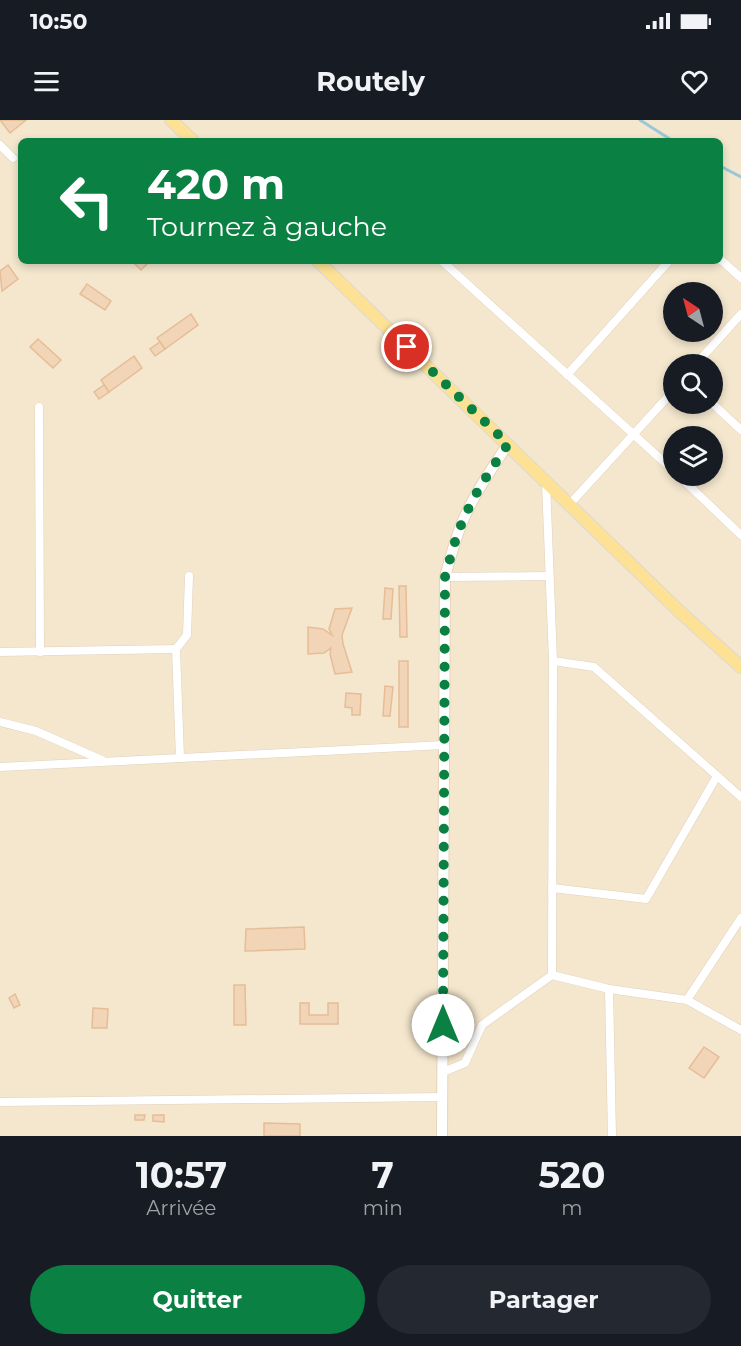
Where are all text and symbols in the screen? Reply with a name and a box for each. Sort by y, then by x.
text: 10:50 [30,8,87,35]
icon: menu [30,65,63,98]
text: Routely [316,65,425,98]
icon: heart [678,65,711,98]
text: 420 m [147,158,285,210]
icon: left [48,162,126,240]
text: Tournez à gauche [147,210,387,243]
north arrow [663,282,723,342]
map controls [663,282,723,486]
pin [381,321,432,372]
icon: arrive [390,330,423,363]
button: search [663,354,723,414]
button: layers [663,426,723,486]
position arrow [411,993,475,1057]
text: 10:57 [136,1153,227,1197]
text: 7 [372,1153,394,1197]
text: 520 [538,1153,605,1197]
text: Arrivée [146,1196,216,1220]
text: min [363,1196,403,1220]
text: m [561,1196,582,1220]
button: Quitter [30,1265,365,1334]
button: Partager [377,1265,711,1334]

